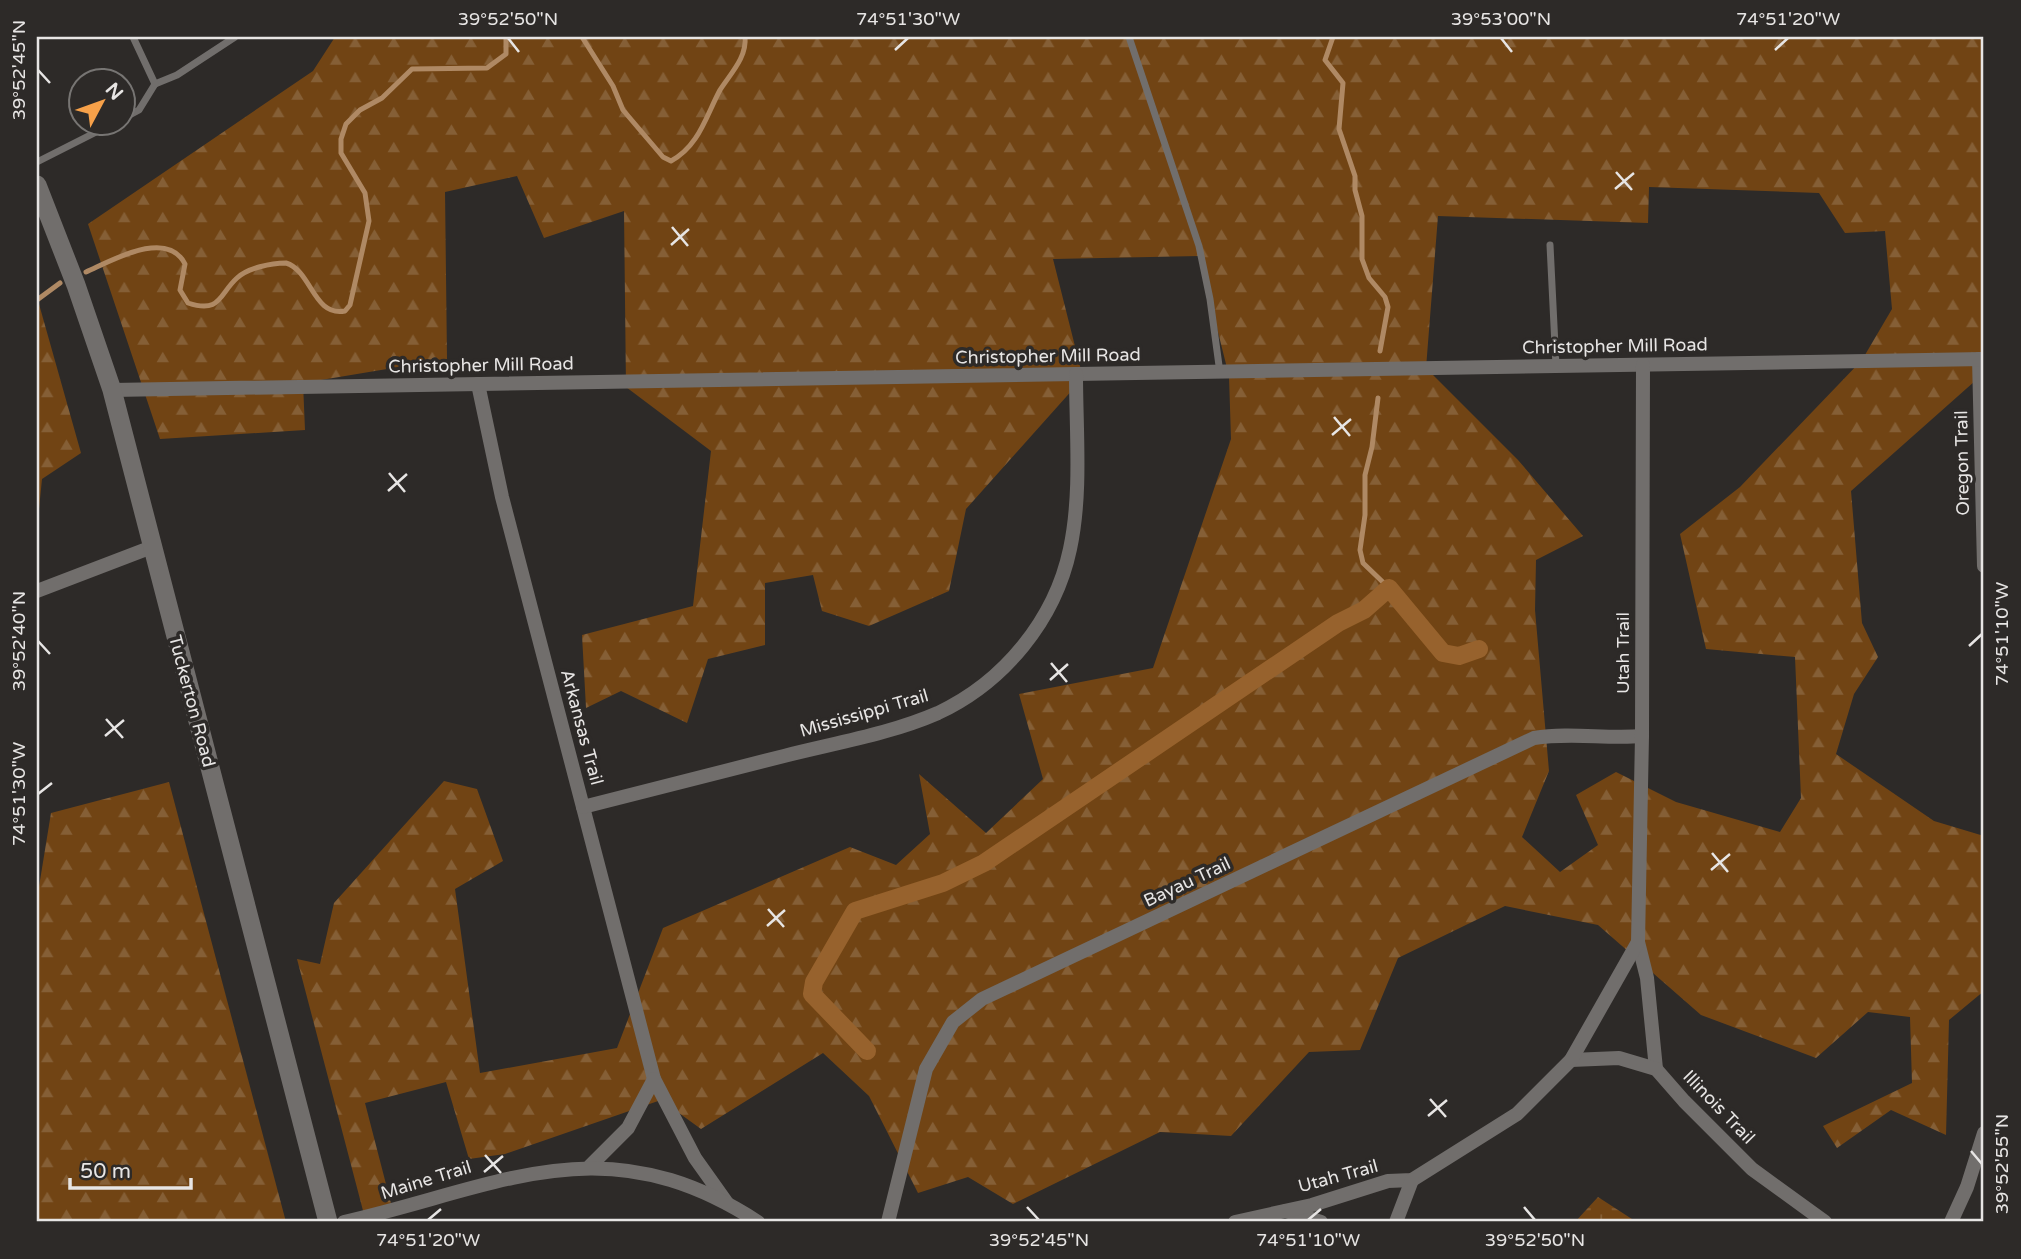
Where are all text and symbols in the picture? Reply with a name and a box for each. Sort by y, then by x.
text: 39°52'50"N [458,8,558,30]
text: 74°51'30"W [856,8,960,30]
text: 39°53'00"N [1451,8,1551,30]
text: 74°51'20"W [1736,8,1840,30]
text: 39°52'45"N [8,20,30,120]
north arrow [66,66,136,136]
text: N [101,79,127,104]
street label: Christopher Mill Road [1522,333,1708,359]
street label: Christopher Mill Road [955,343,1141,369]
street label: Christopher Mill Road [388,352,574,378]
street label: Oregon Trail [1950,410,1974,516]
text: 74°51'10"W [1991,582,2013,686]
text: 39°52'40"N [8,591,30,691]
street label: Utah Trail [1612,612,1634,694]
street label: Tuckerton Road [164,633,220,769]
street label: Arkansas Trail [556,667,608,787]
street label: Mississippi Trail [797,684,931,742]
text: 74°51'30"W [8,742,30,846]
street label: Bayau Trail [1140,852,1234,912]
street label: Illinois Trail [1678,1066,1760,1148]
text: 39°52'55"N [1991,1114,2013,1214]
scale bar [70,1147,191,1191]
street label: Utah Trail [1296,1155,1380,1197]
street label: Maine Trail [378,1156,474,1204]
text: 50 m [80,1159,131,1184]
text: 74°51'20"W [376,1229,480,1251]
text: 39°52'45"N [989,1229,1089,1251]
text: 74°51'10"W [1256,1229,1360,1251]
text: 39°52'50"N [1485,1229,1585,1251]

